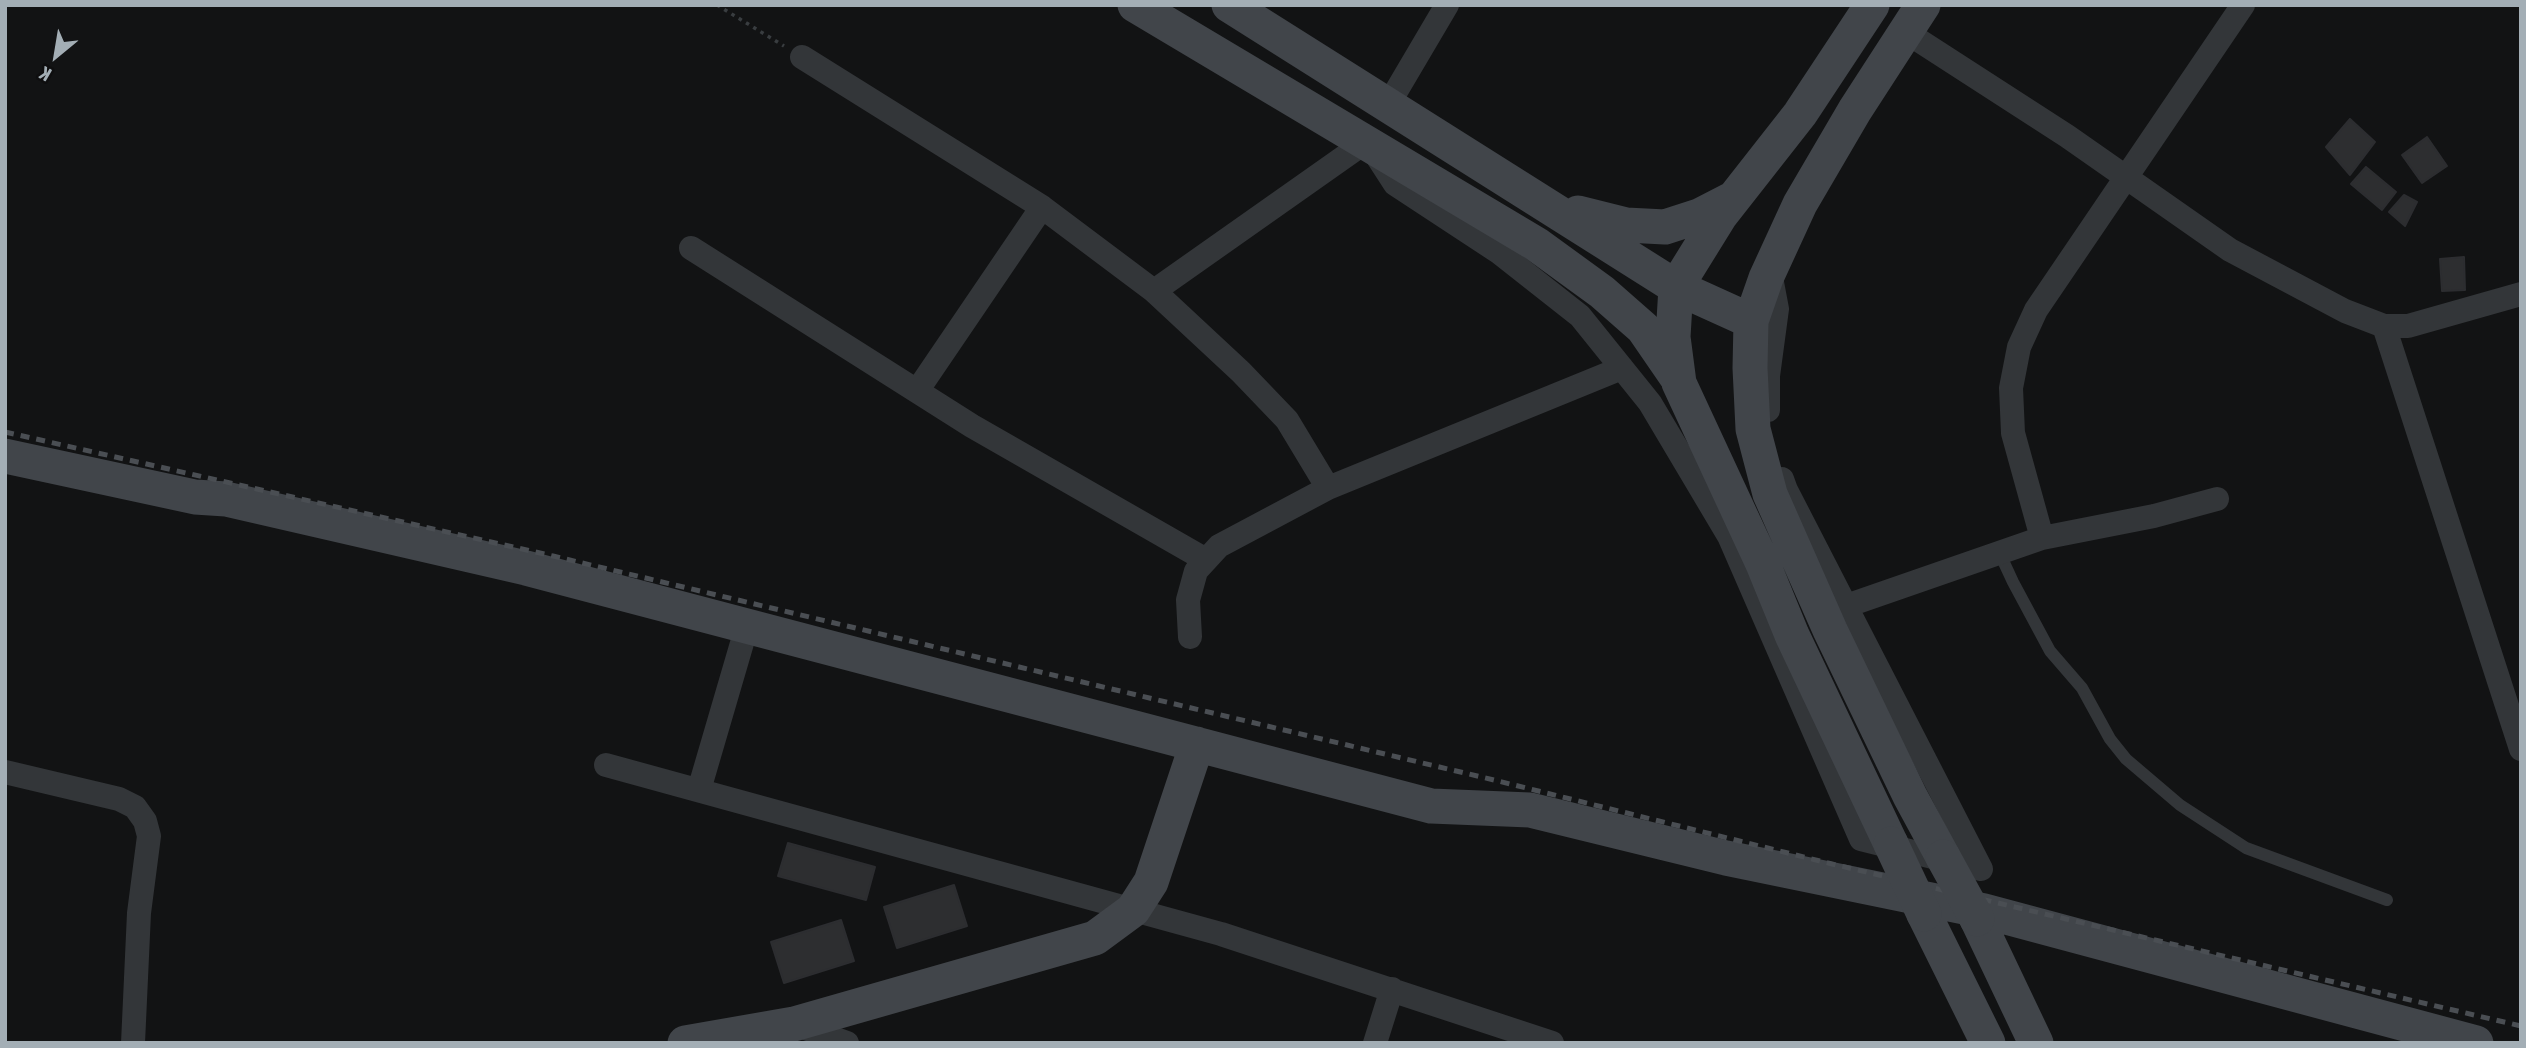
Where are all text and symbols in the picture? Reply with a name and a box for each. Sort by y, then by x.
north arrow [21,21,91,91]
text: K [36,62,55,86]

